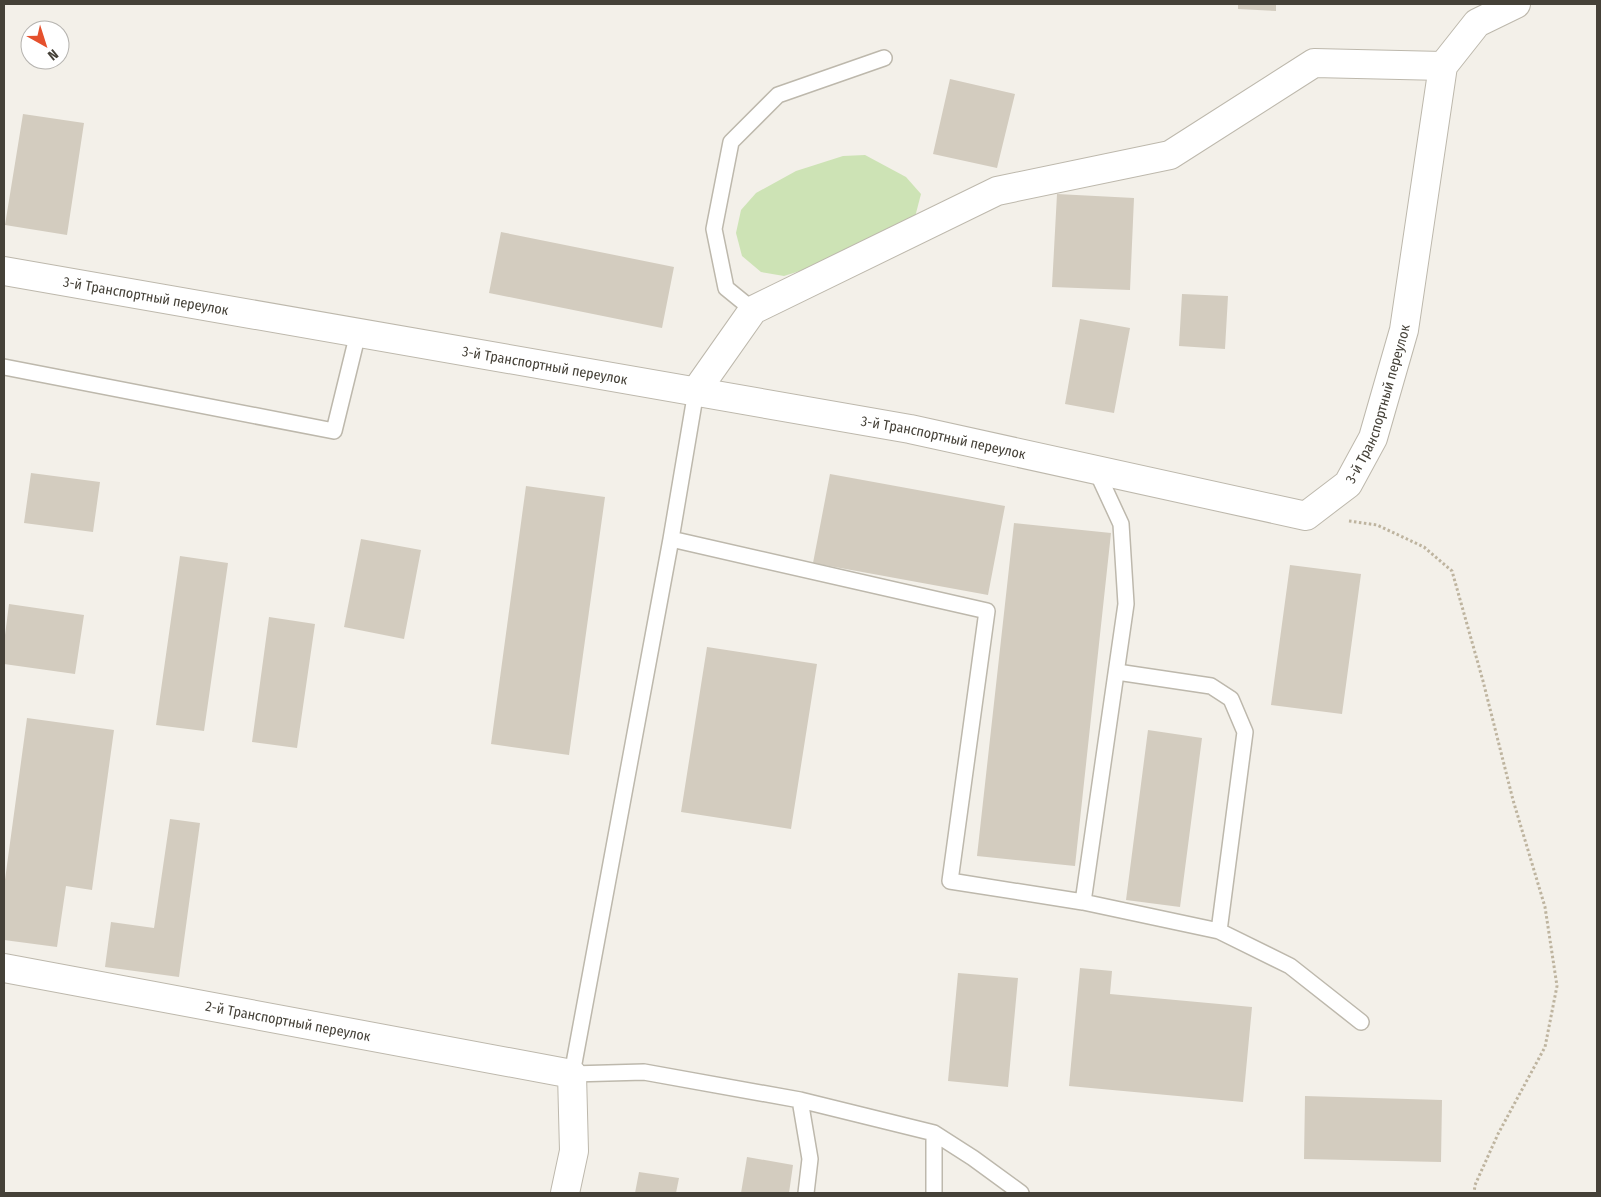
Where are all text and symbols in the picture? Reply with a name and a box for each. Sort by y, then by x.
north arrow [20,20,70,70]
text: N [44,45,61,64]
street label: 3-й Транспортный переулок [62,273,230,319]
street label: 3-й Транспортный переулок [1342,323,1414,486]
street label: 3-й Транспортный переулок [461,343,629,389]
street label: 3-й Транспортный переулок [860,413,1028,463]
street label: 2-й Транспортный переулок [204,998,372,1045]

